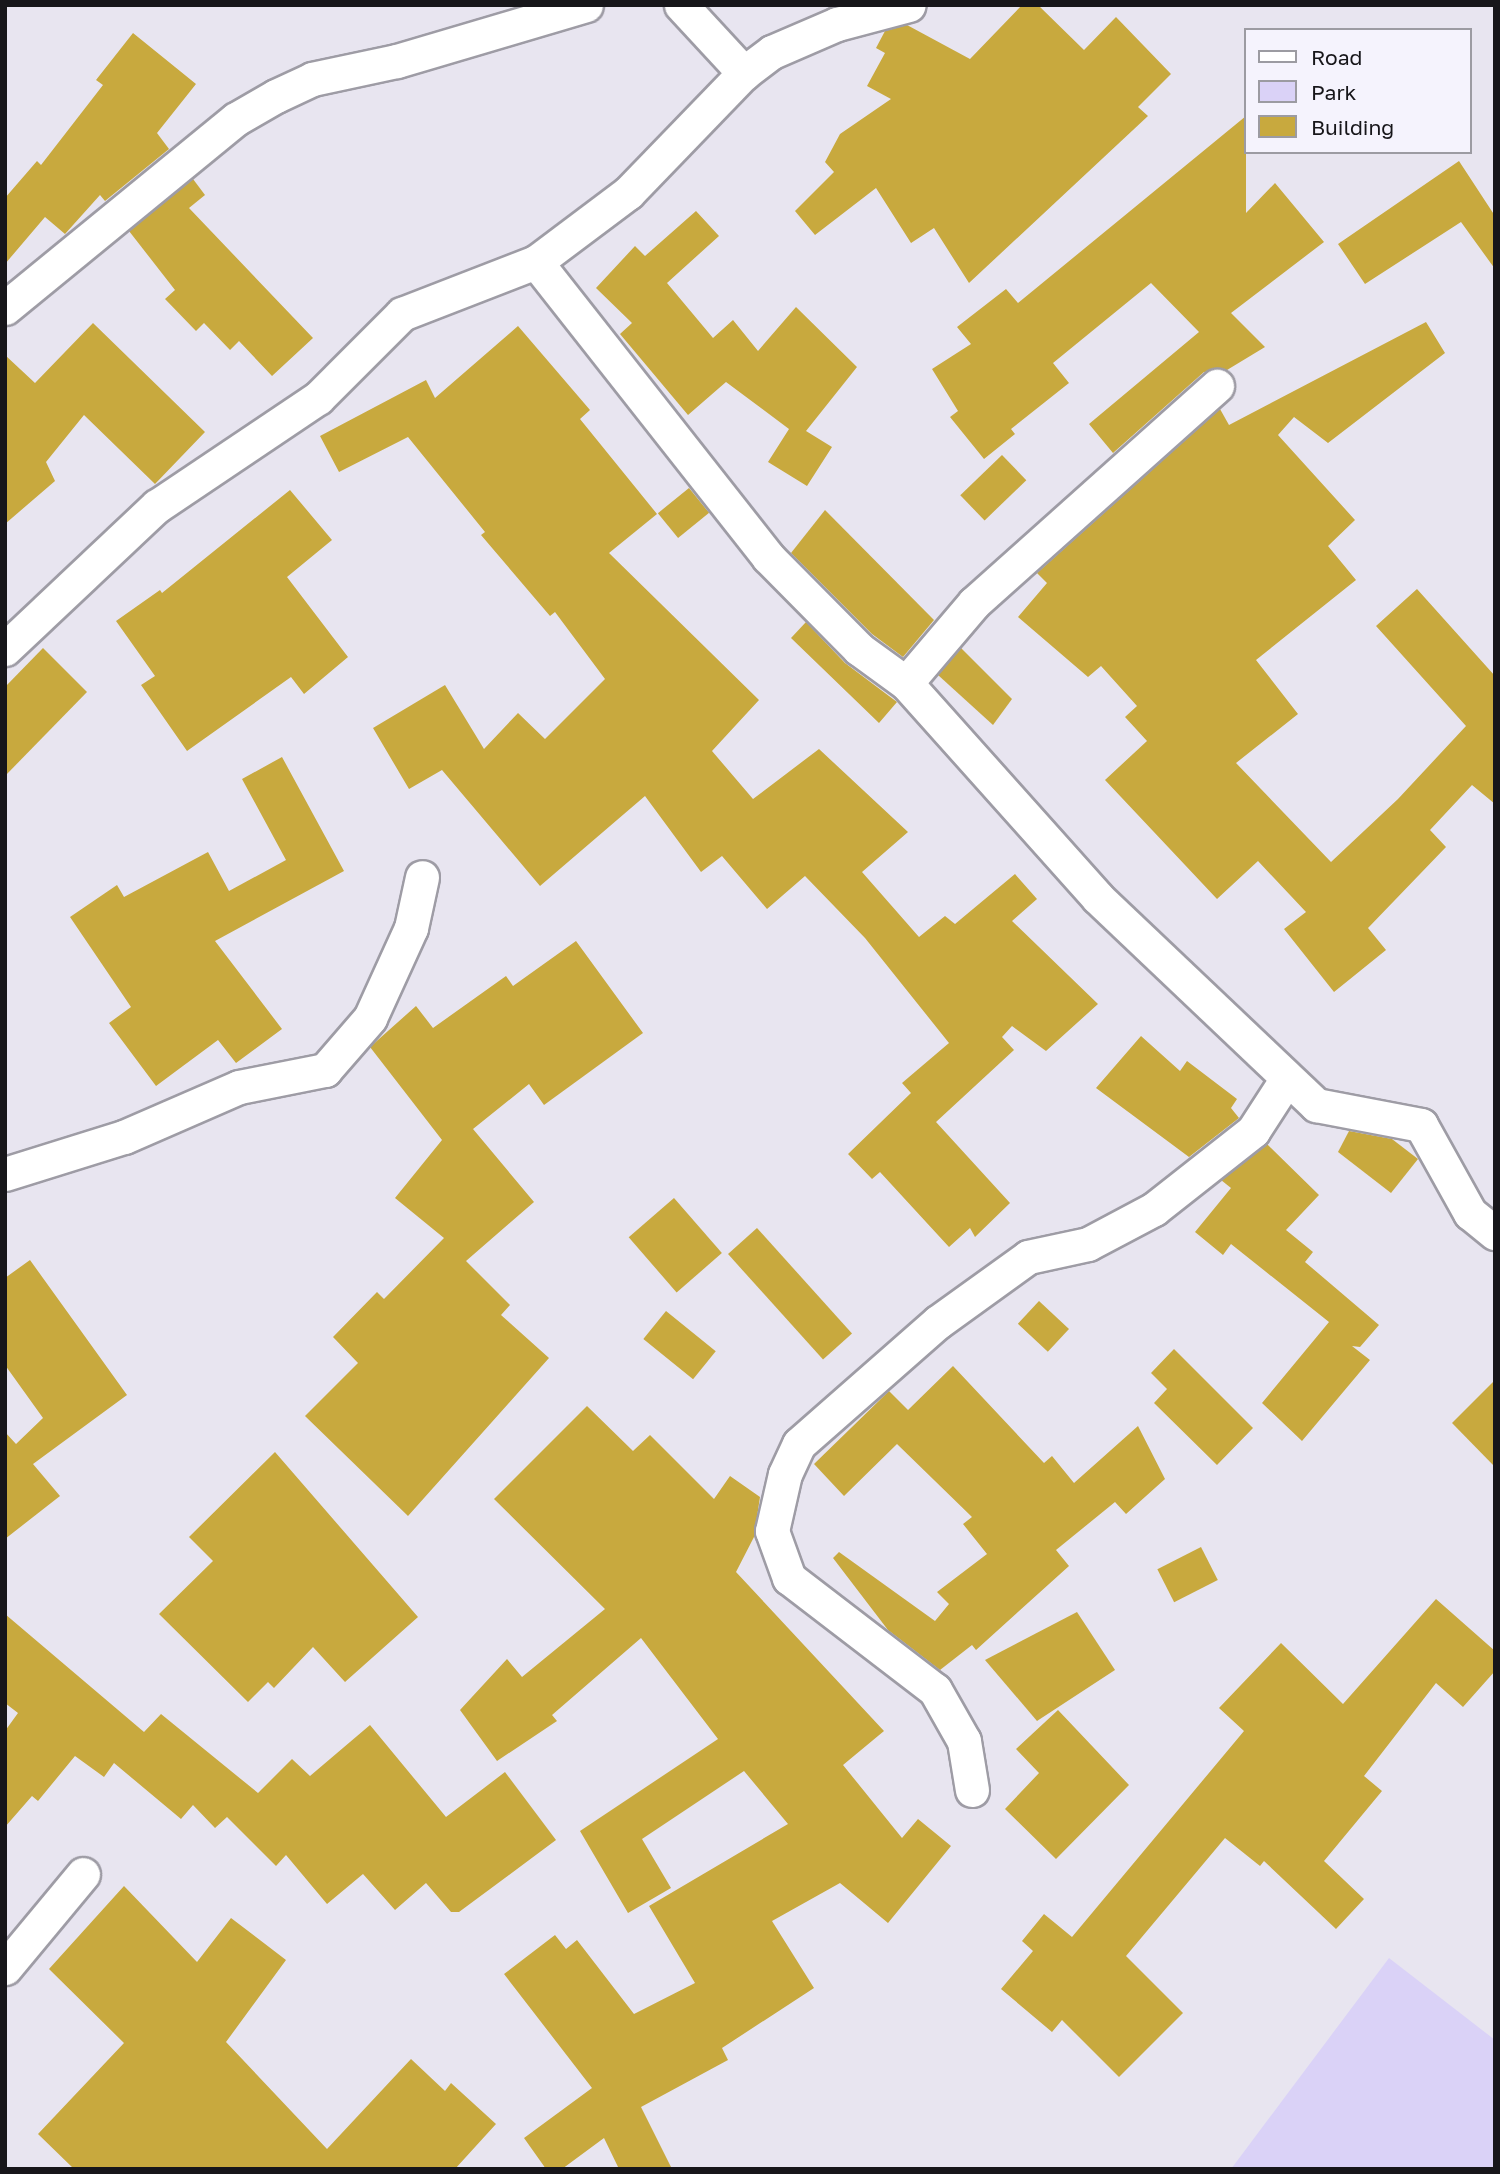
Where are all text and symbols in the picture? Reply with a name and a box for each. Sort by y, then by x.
legend [1244,28,1472,154]
text: Road [1311,44,1362,70]
text: Park [1311,79,1356,105]
text: Building [1311,114,1394,140]

